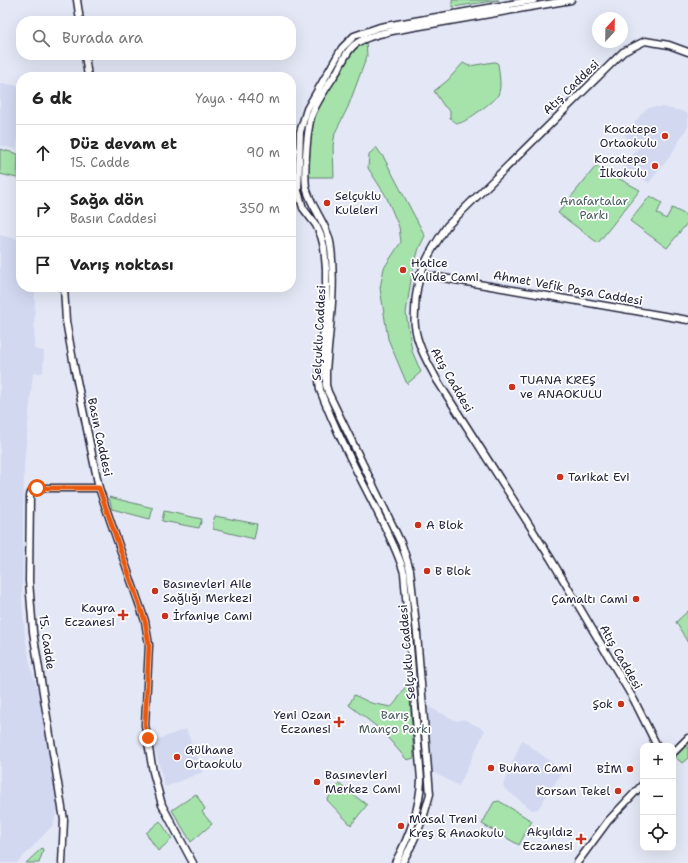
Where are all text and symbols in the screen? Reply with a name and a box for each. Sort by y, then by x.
north arrow [592,12,628,48]
search box [16,16,296,60]
icon: search [30,27,52,49]
text: Burada ara [62,28,143,48]
street label: Atış Caddesi [539,56,603,118]
text: 6 dk [32,87,72,109]
text: Yaya · 440 m [195,90,280,107]
place label: Kocatepe Ortaokulu [600,121,657,151]
marker: Kocatepe Ortaokulu [660,131,670,141]
text: Düz devam et [70,134,177,154]
icon: ahead [32,142,54,164]
text: 90 m [246,144,280,161]
place label: Kocatepe İlkokulu [594,151,647,181]
text: 15. Cadde [70,154,130,171]
marker: Kocatepe İlkokulu [650,161,660,171]
place label: Selçuklu Kuleleri [335,188,381,218]
text: Sağa dön [70,190,144,210]
park label: Anafartalar Parkı [560,193,629,223]
icon: right [32,198,54,220]
marker: Selçuklu Kuleleri [322,198,332,208]
text: 350 m [239,200,280,217]
text: Basın Caddesi [70,210,157,227]
icon: arrive [32,254,54,276]
text: Varış noktası [70,255,174,275]
place label: Hatice Valide Cami [411,255,479,285]
marker: Hatice Valide Cami [398,265,408,275]
street label: Ahmet Vefik Paşa Caddesi [492,267,644,309]
street label: Selçuklu Caddesi [309,285,329,381]
street label: Atış Caddesi [427,345,477,415]
place label: TUANA KREŞ ve ANAOKULU [520,372,602,402]
marker: TUANA KREŞ ve ANAOKULU [507,382,517,392]
street label: Basın Caddesi [84,396,116,478]
place label: Tarikat Evi [568,469,630,485]
marker: Tarikat Evi [555,472,565,482]
route start [28,479,46,497]
place label: A Blok [426,517,464,533]
marker: A Blok [413,520,423,530]
place label: B Blok [435,563,471,579]
marker: B Blok [422,566,432,576]
place label: Basınevleri Aile Sağlığı Merkezi [163,576,252,606]
marker: Basınevleri Aile Sağlığı Merkezi [150,586,160,596]
place label: Çamaltı Cami [551,591,628,607]
marker: Çamaltı Cami [631,594,641,604]
place label: Kayra Eczanesi [65,600,116,630]
street label: Selçuklu Caddesi [395,604,419,700]
place label: İrfaniye Cami [173,608,252,624]
marker: Kayra Eczanesi [118,610,128,620]
marker: İrfaniye Cami [160,611,170,621]
street label: 15. Cadde [35,614,59,671]
street label: Atış Caddesi [596,622,646,692]
place label: Şok [592,696,613,712]
marker: Şok [616,699,626,709]
place label: Yeni Ozan Eczanesi [274,707,331,737]
park label: Barış Manço Parkı [359,707,431,737]
marker: Yeni Ozan Eczanesi [334,717,344,727]
route end [139,729,157,747]
place label: Gülhane Ortaokulu [185,742,242,772]
map controls [640,743,676,851]
button: + [640,743,676,779]
marker: Gülhane Ortaokulu [172,752,182,762]
place label: Buhara Cami [499,760,572,776]
place label: BİM [597,761,622,777]
marker: Buhara Cami [486,763,496,773]
marker: BİM [625,764,635,774]
place label: Basınevleri Merkez Cami [325,767,401,797]
marker: Basınevleri Merkez Cami [312,777,322,787]
button: − [640,779,676,815]
place label: Korsan Tekel [536,783,610,799]
marker: Korsan Tekel [613,786,623,796]
place label: Masal Treni Kreş & Anaokulu [409,811,504,841]
button: locate [640,815,676,851]
marker: Masal Treni Kreş & Anaokulu [396,821,406,831]
place label: Akyıldız Eczanesi [523,824,573,854]
marker: Akyıldız Eczanesi [576,834,586,844]

